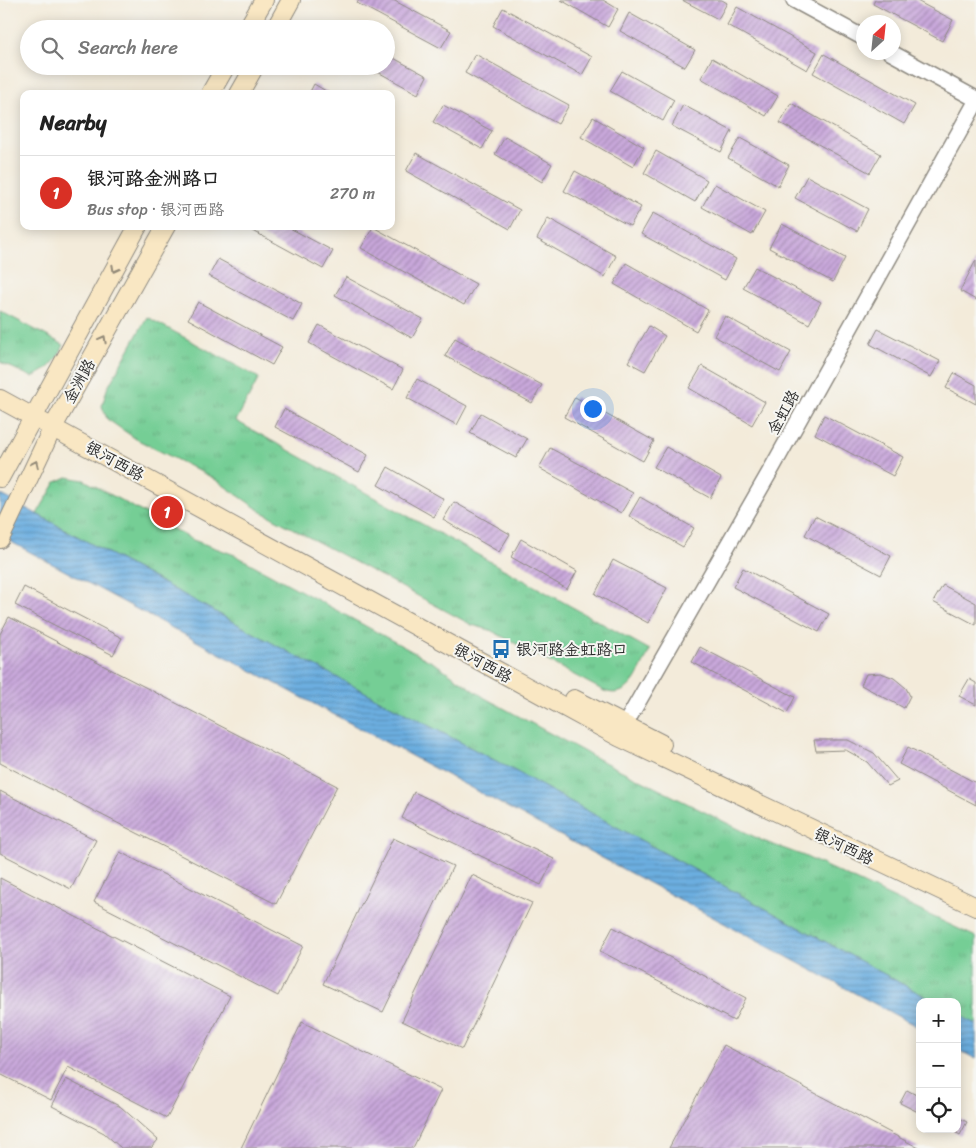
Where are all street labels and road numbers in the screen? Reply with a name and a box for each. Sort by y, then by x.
street label: 金洲路 [55,353,103,409]
street label: 金虹路 [759,384,807,440]
street label: 银河西路 [80,433,150,489]
street label: 银河西路 [448,635,518,691]
street label: 银河西路 [809,819,879,873]

